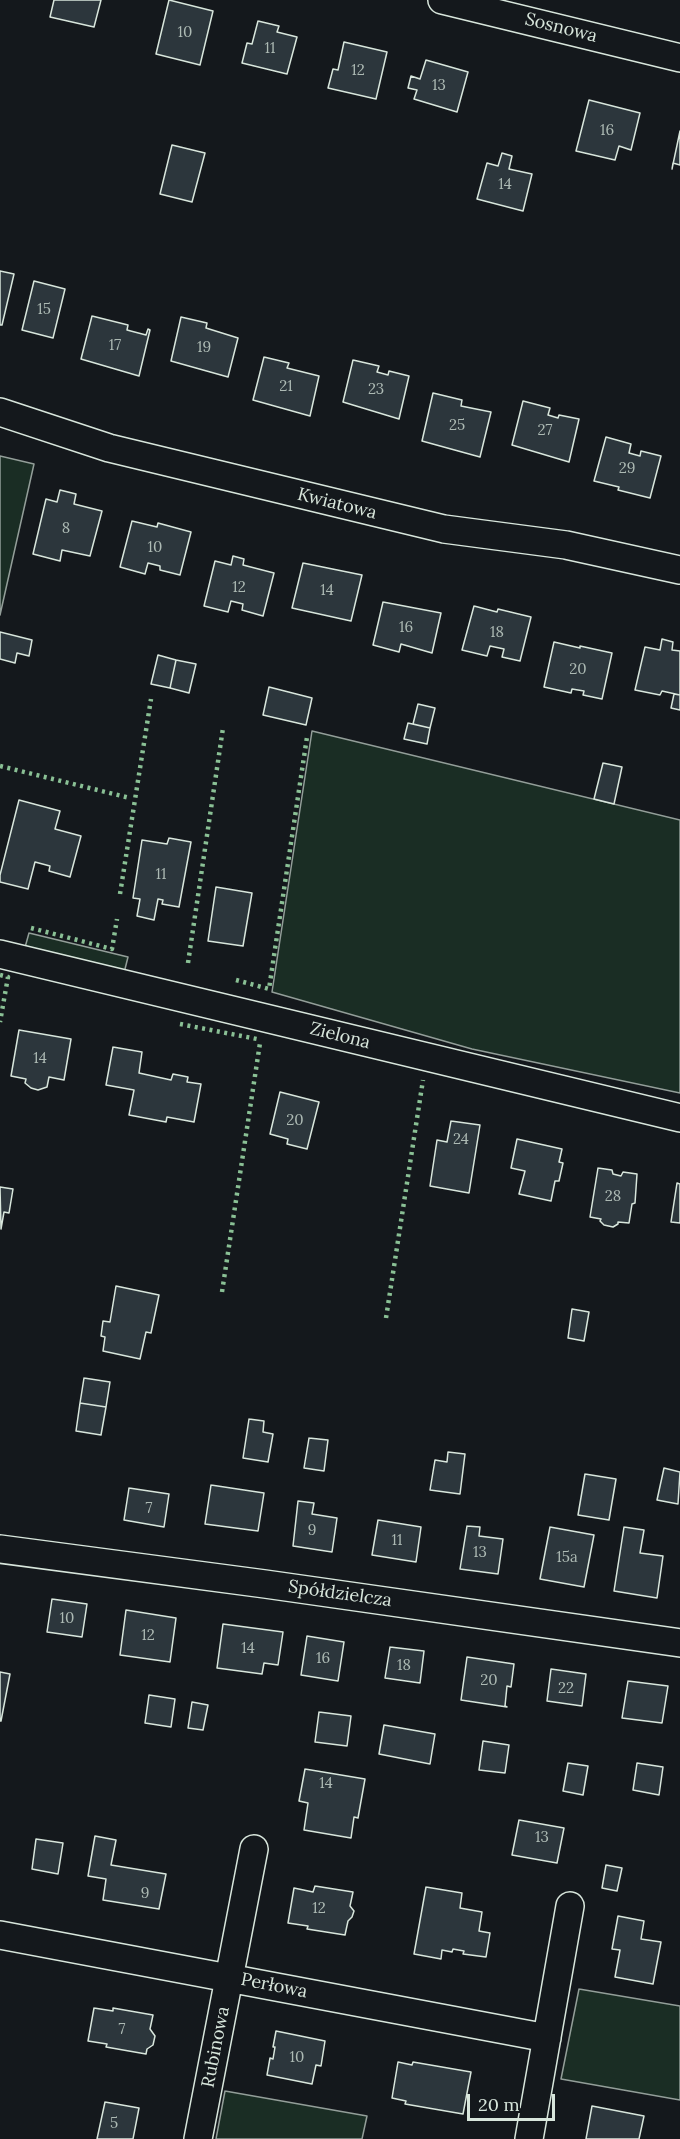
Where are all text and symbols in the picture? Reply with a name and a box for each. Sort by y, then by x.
street label: Sosnowa [523,9,599,47]
house number: 10 [178,24,192,42]
house number: 11 [265,40,275,58]
house number: 12 [351,62,365,80]
house number: 13 [432,77,446,95]
house number: 16 [600,122,614,140]
house number: 14 [498,176,512,194]
house number: 15 [37,301,51,319]
house number: 17 [109,337,121,355]
house number: 19 [197,339,211,357]
house number: 21 [279,378,293,396]
house number: 23 [368,381,384,399]
house number: 25 [449,417,465,435]
house number: 27 [538,422,552,440]
house number: 29 [619,460,635,478]
street label: Kwiatowa [295,484,379,524]
house number: 8 [62,520,70,538]
house number: 10 [148,539,162,557]
house number: 12 [232,579,246,597]
house number: 14 [320,582,334,600]
house number: 16 [399,619,413,637]
house number: 18 [490,624,504,642]
house number: 20 [569,661,587,679]
house number: 11 [156,866,166,884]
street label: Zielona [308,1018,372,1054]
house number: 14 [33,1050,47,1068]
house number: 20 [286,1112,304,1130]
house number: 24 [453,1131,469,1149]
house number: 28 [605,1188,621,1206]
house number: 7 [146,1500,152,1518]
house number: 9 [308,1522,316,1540]
house number: 11 [392,1532,402,1550]
house number: 13 [473,1544,487,1562]
house number: 15a [556,1549,578,1567]
street label: Spółdzielcza [287,1576,393,1612]
house number: 10 [60,1610,74,1628]
house number: 12 [141,1627,155,1645]
house number: 14 [241,1640,255,1658]
house number: 16 [316,1650,330,1668]
house number: 18 [397,1657,411,1675]
house number: 20 [480,1672,498,1690]
house number: 22 [558,1680,574,1698]
house number: 14 [319,1775,333,1793]
house number: 13 [535,1829,549,1847]
house number: 9 [141,1885,149,1903]
house number: 12 [312,1900,326,1918]
street label: Perłowa [239,1969,309,2003]
street label: Rubinowa [198,2005,234,2089]
house number: 7 [119,2021,125,2039]
house number: 10 [290,2049,304,2067]
scale bar [470,2082,558,2120]
text: 20 m [478,2093,520,2116]
house number: 5 [110,2115,118,2133]

